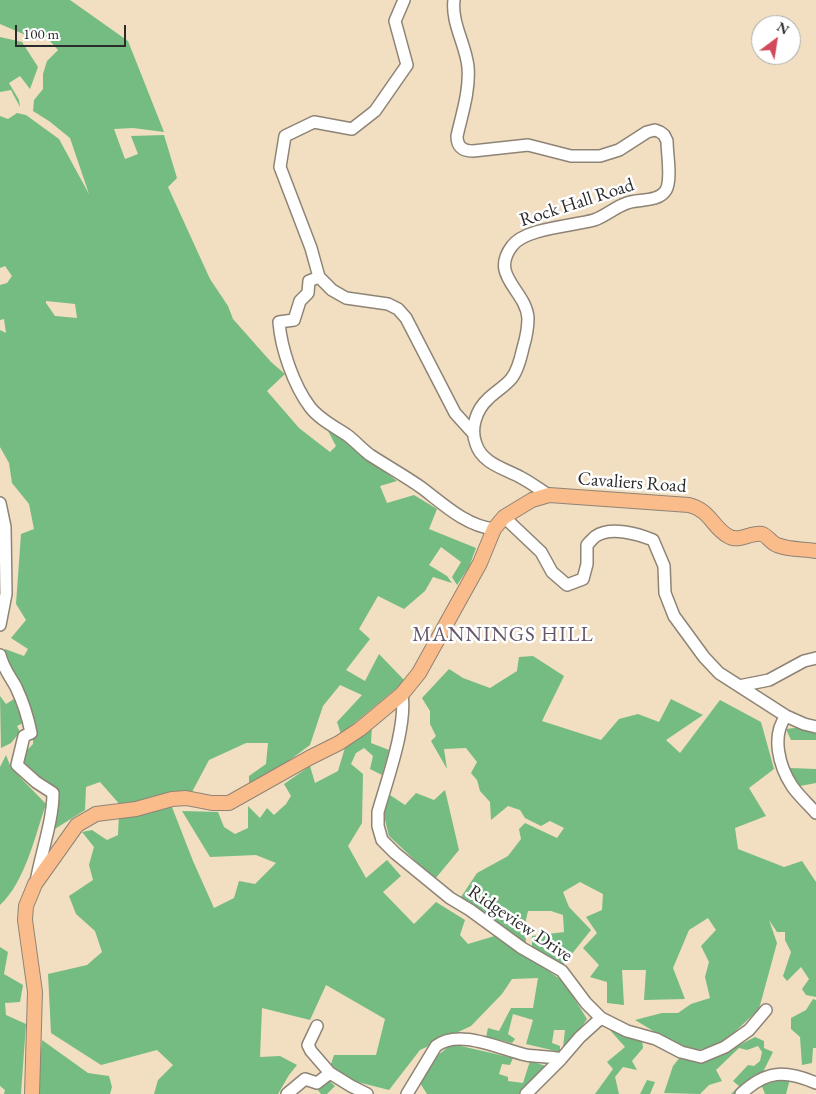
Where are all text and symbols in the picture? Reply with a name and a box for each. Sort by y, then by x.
scale bar [18,15,129,47]
north arrow [751,15,801,65]
text: N [774,17,793,39]
text: 100 m [23,24,59,43]
street label: Rock Hall Road [517,174,637,232]
street label: Cavaliers Road [577,468,687,498]
district label: MANNINGS HILL [411,622,595,648]
street label: Ridgeview Drive [463,881,577,967]

